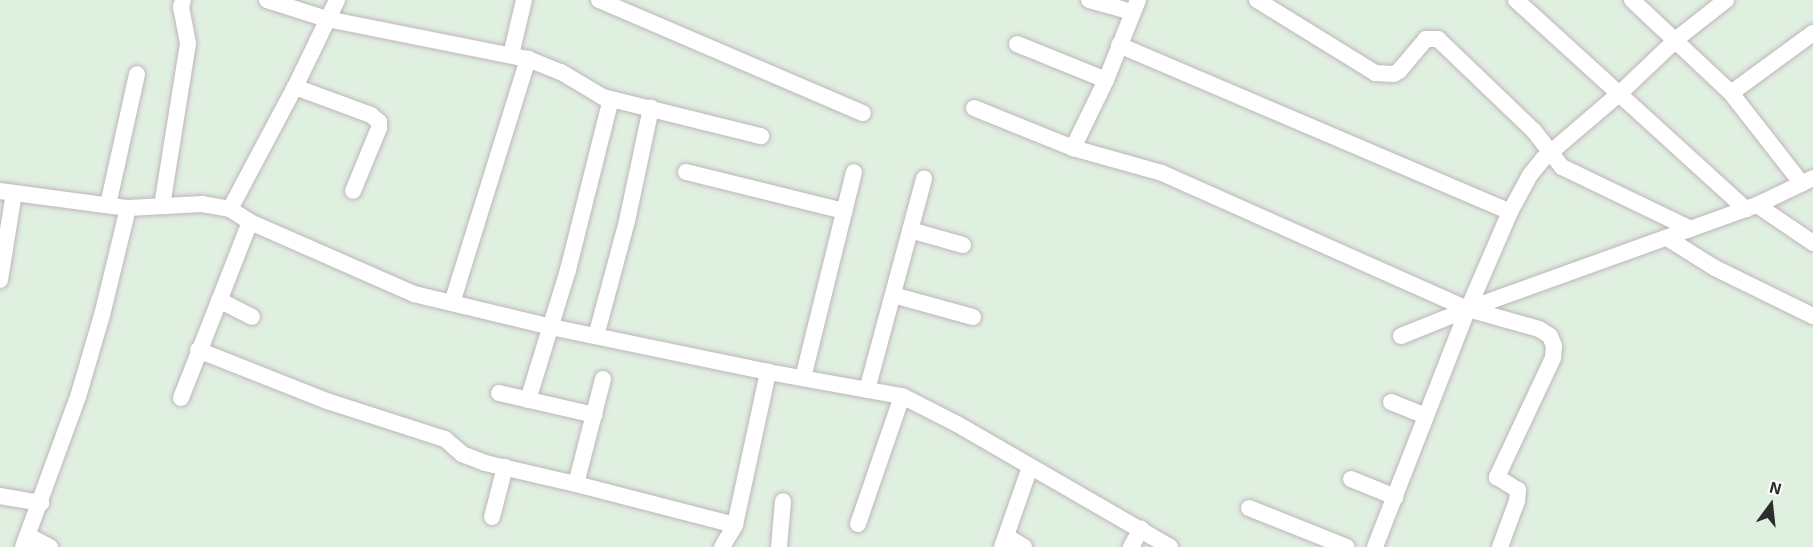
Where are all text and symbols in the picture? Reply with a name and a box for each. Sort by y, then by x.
north arrow [1741,475,1801,535]
text: N [1768,476,1784,498]

